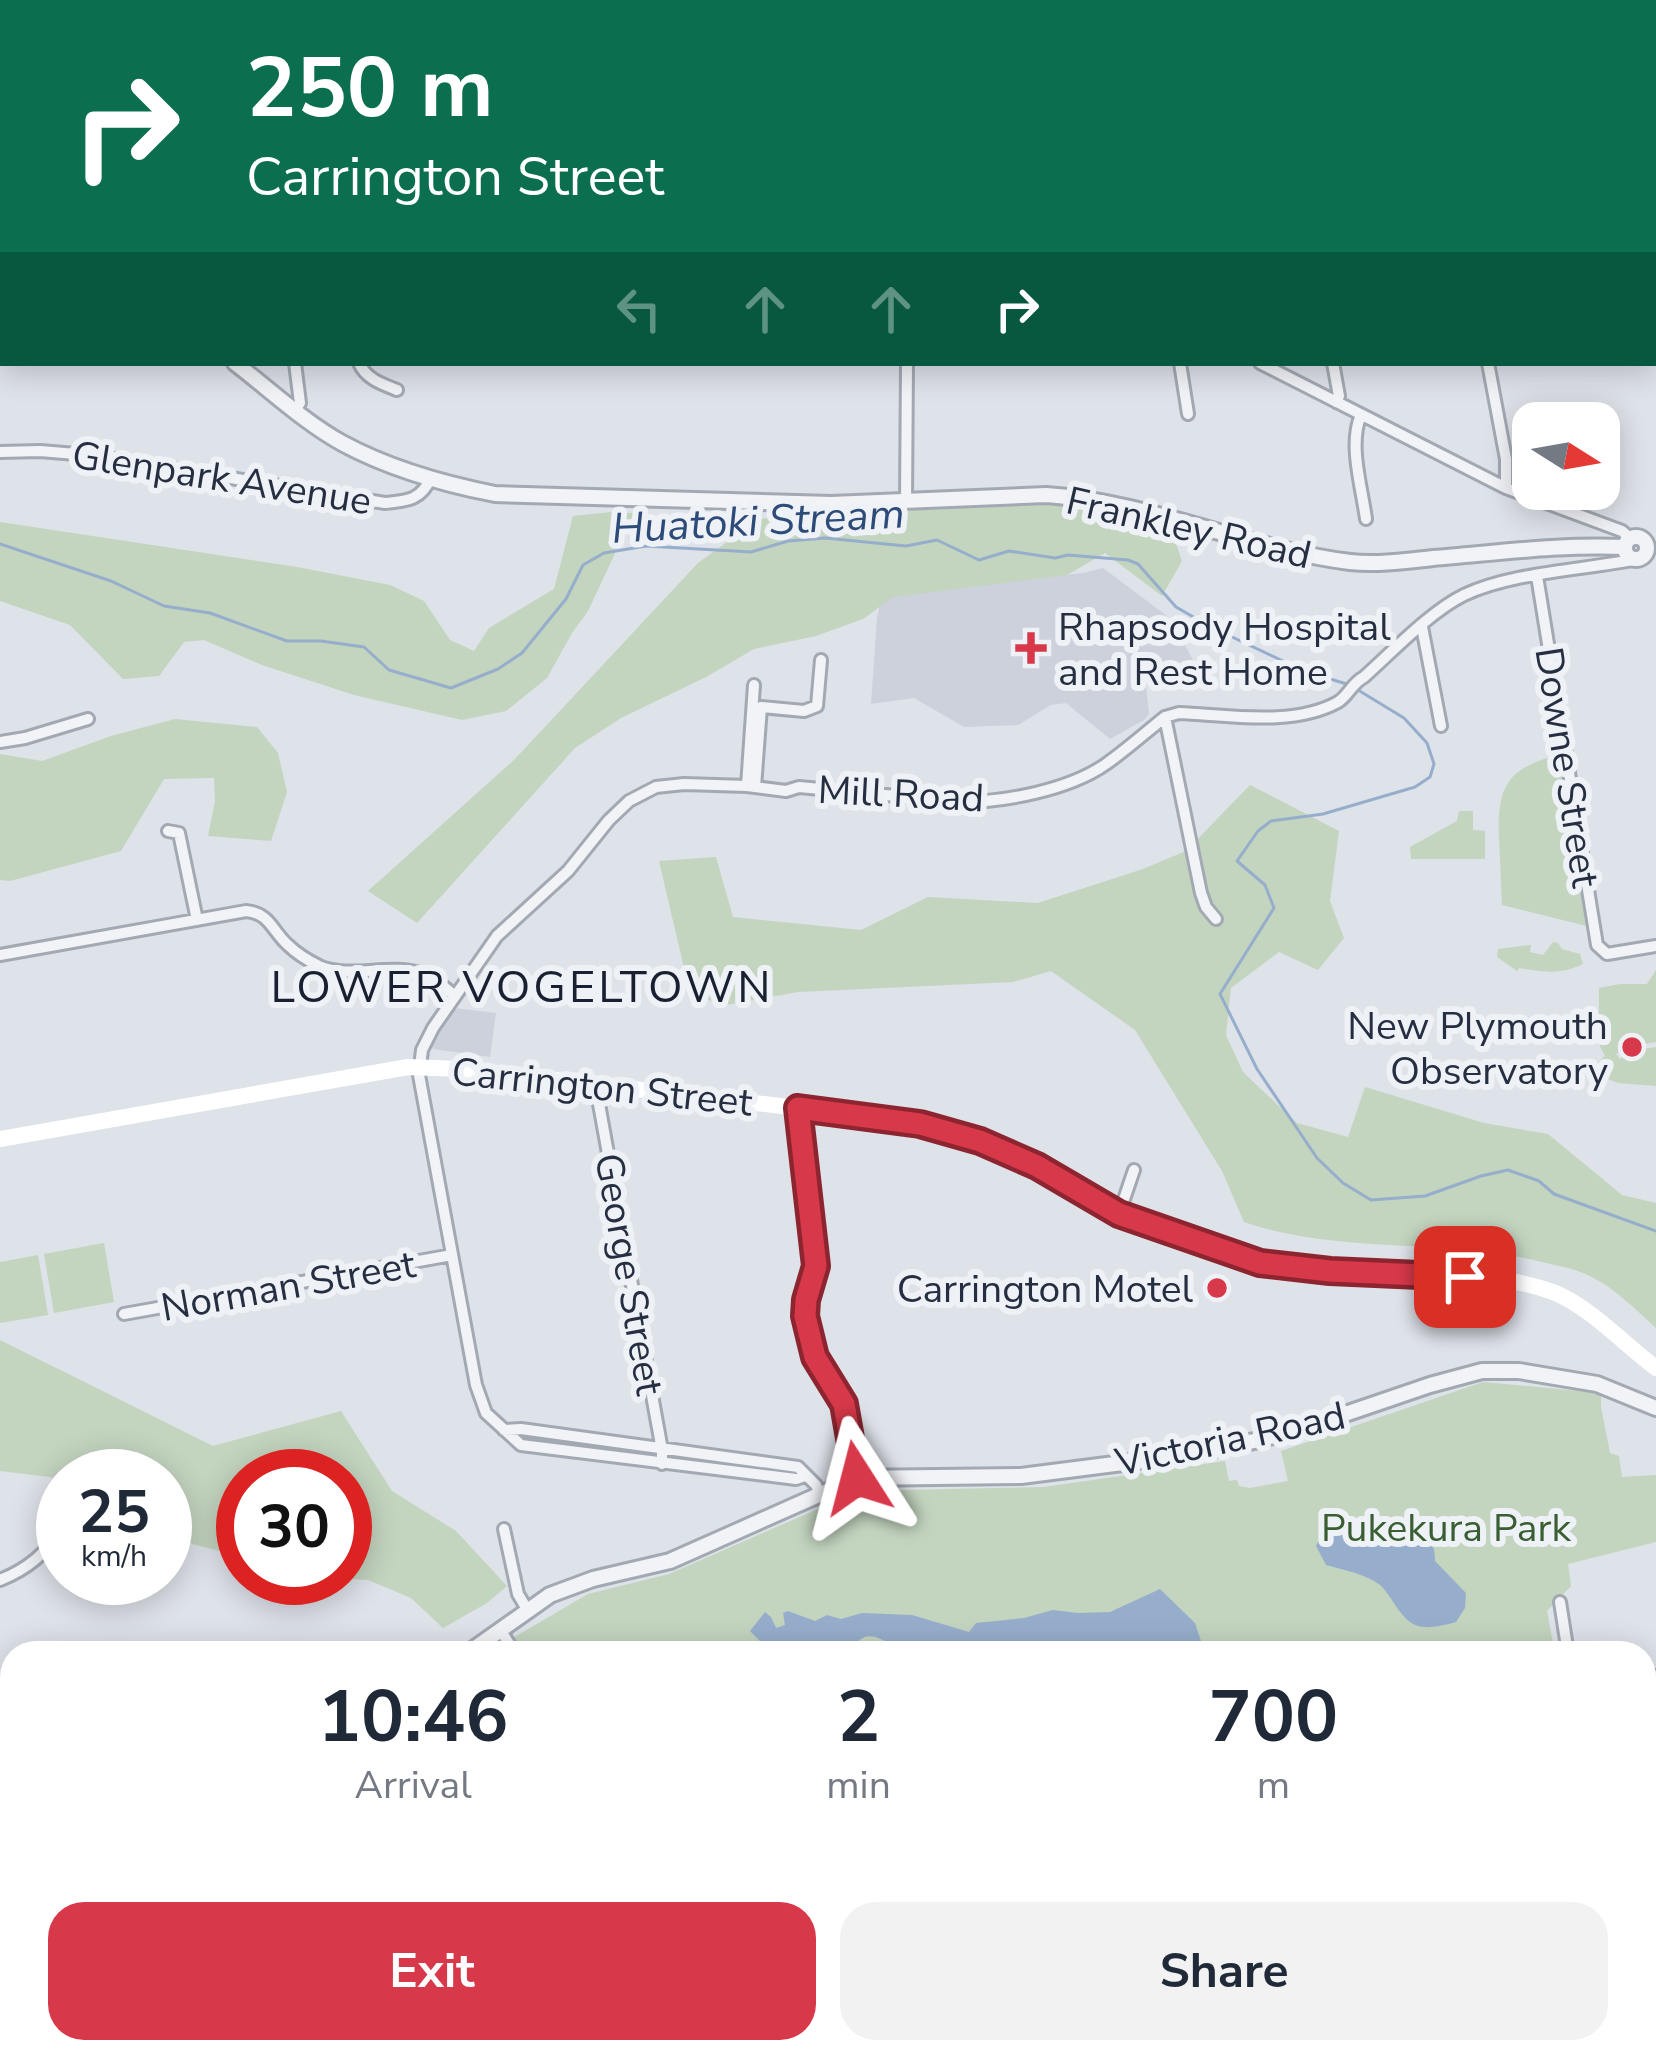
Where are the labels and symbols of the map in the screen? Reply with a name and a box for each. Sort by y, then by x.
north arrow [1512,402,1620,510]
street label: Glenpark Avenue [68,429,375,528]
street label: Frankley Road [1061,475,1316,582]
water label: Huatoki Stream [610,485,906,558]
place label: Rhapsody Hospital and Rest Home [1058,601,1391,699]
marker: Rhapsody Hospital and Rest Home [1015,632,1047,664]
street label: Downe Street [1521,643,1612,891]
street label: Mill Road [817,764,985,825]
district label: LOWER VOGELTOWN [270,957,774,1018]
place label: New Plymouth Observatory [1347,1000,1608,1098]
marker: New Plymouth Observatory [1619,1034,1645,1060]
street label: Carrington Street [449,1045,755,1130]
street label: George Street [581,1149,676,1400]
pin [1414,1226,1516,1328]
street label: Norman Street [157,1238,420,1335]
place label: Carrington Motel [897,1263,1193,1316]
marker: Carrington Motel [1204,1275,1230,1301]
street label: Victoria Road [1110,1389,1350,1490]
position arrow [794,1415,920,1541]
speed limit sign: 30 [216,1449,372,1605]
park label: Pukekura Park [1321,1502,1571,1555]

